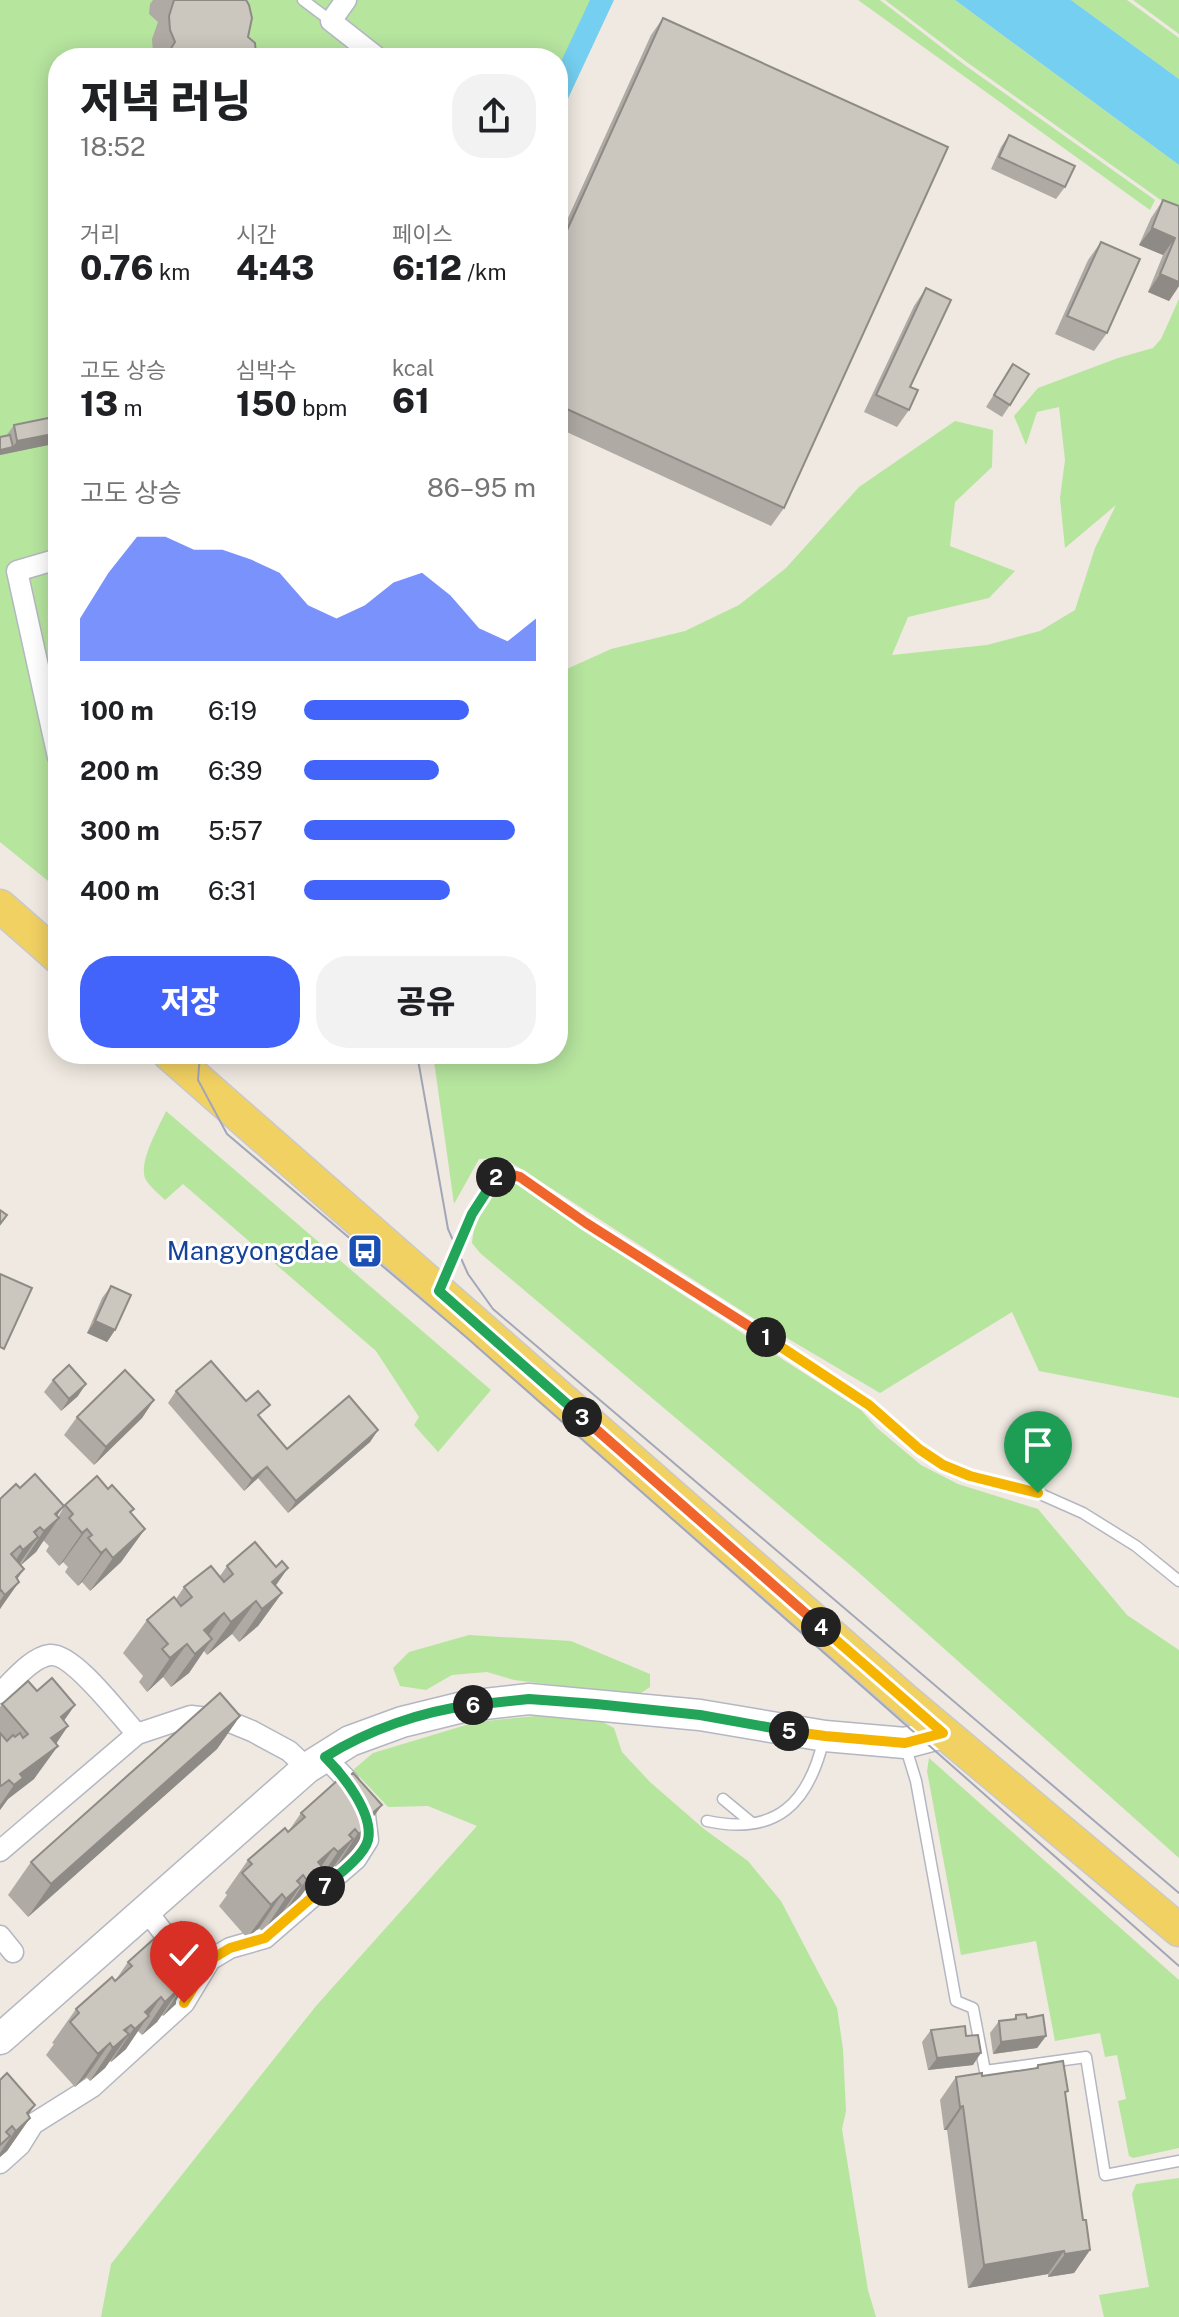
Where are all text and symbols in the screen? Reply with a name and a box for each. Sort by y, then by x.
button: share [452,74,536,158]
text: 저녁 러닝 [80,75,252,127]
text: 18:52 [80,131,145,162]
text: 거리 [80,221,120,247]
text: 시간 [236,221,276,247]
text: 페이스 [392,221,453,247]
text: 0.76 [80,248,154,288]
text: 4:43 [236,248,314,288]
text: 6:12 [392,248,462,288]
text: km [154,259,190,285]
text: /km [462,259,506,285]
text: kcal [392,355,434,381]
text: 고도 상승 [80,357,166,383]
text: 심박수 [236,357,297,383]
text: 61 [392,381,430,421]
text: 13 [80,384,118,424]
text: 150 [236,384,297,424]
text: m [118,395,142,421]
text: bpm [297,395,347,421]
text: 86–95 m [427,472,536,503]
text: 고도 상승 [80,477,182,508]
text: 100 m [80,695,154,726]
text: 6:19 [208,695,257,726]
text: 200 m [80,755,159,786]
text: 6:39 [208,755,263,786]
text: 300 m [80,815,160,846]
text: 5:57 [208,815,263,846]
text: 400 m [80,875,160,906]
text: 6:31 [208,875,257,906]
button: 저장 [80,956,300,1048]
button: 공유 [316,956,536,1048]
pin: 2 [476,1157,516,1197]
text: 2 [489,1164,503,1190]
bus stop icon: Mangyongdae [346,1232,384,1270]
place label: Mangyongdae [167,1235,339,1266]
pin: 1 [746,1317,786,1357]
text: 1 [761,1324,771,1350]
pin: 3 [562,1397,602,1437]
text: 3 [575,1404,589,1430]
pin [1004,1411,1072,1493]
icon: arrive [1016,1423,1060,1467]
pin: 4 [801,1607,841,1647]
text: 4 [814,1614,828,1640]
pin: 6 [453,1685,493,1725]
text: 6 [466,1692,480,1718]
pin: 5 [769,1711,809,1751]
text: 5 [782,1718,796,1744]
pin: 7 [305,1866,345,1906]
text: 7 [318,1873,332,1899]
pin [150,1921,218,2003]
icon: check [162,1933,206,1977]

